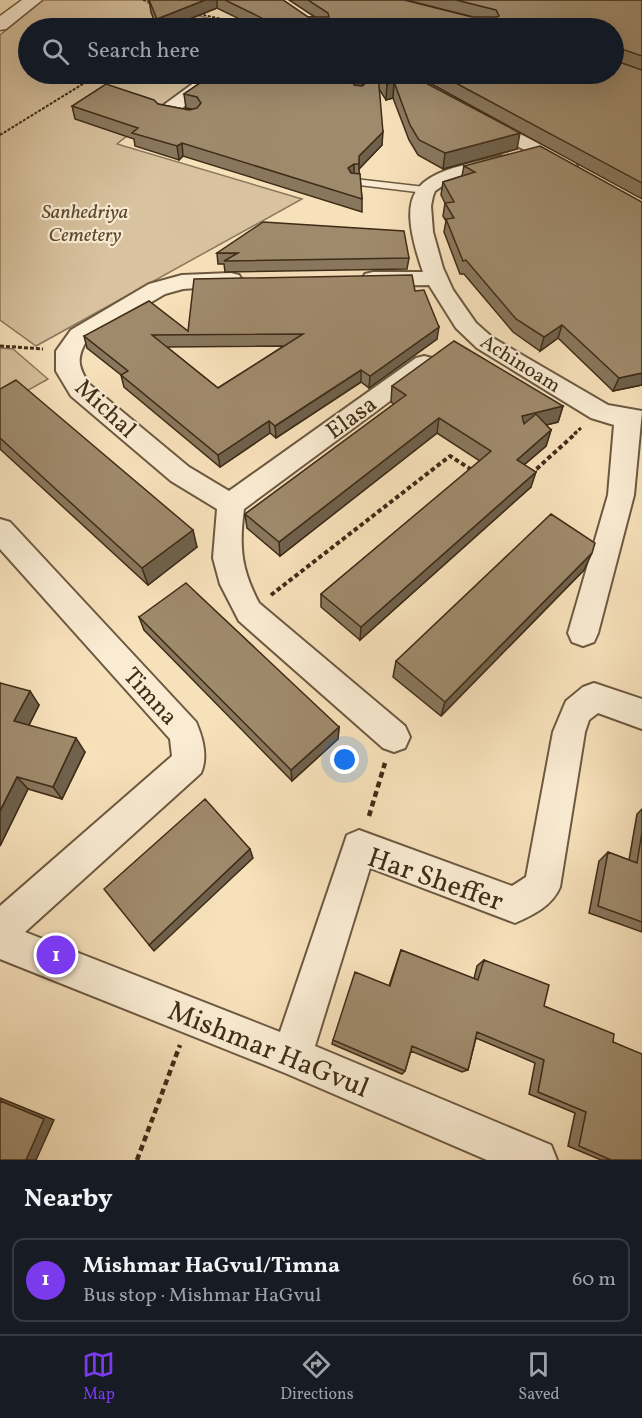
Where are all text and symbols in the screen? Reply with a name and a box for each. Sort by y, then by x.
search box [18,18,624,84]
icon: search [39,35,72,68]
text: Search here [87,36,200,67]
park label: Sanhedriya Cemetery [42,199,128,250]
street label: Achinoam [474,329,566,400]
street label: Michal [66,372,143,447]
street label: Elasa [320,388,385,449]
street label: Timna [114,661,185,734]
your location [330,745,359,774]
street label: Har Sheffer [362,839,509,922]
pin: 1 [36,932,76,978]
street label: Mishmar HaGvul [162,992,374,1108]
text: Nearby [24,1181,113,1217]
text: Mishmar HaGvul/Timna [83,1251,340,1282]
text: 1 [41,1266,50,1294]
text: 60 m [572,1266,616,1294]
text: Bus stop · Mishmar HaGvul [83,1282,321,1310]
tab: Map [82,1348,115,1406]
tab: Directions [280,1348,354,1406]
tab: Saved [518,1348,560,1406]

